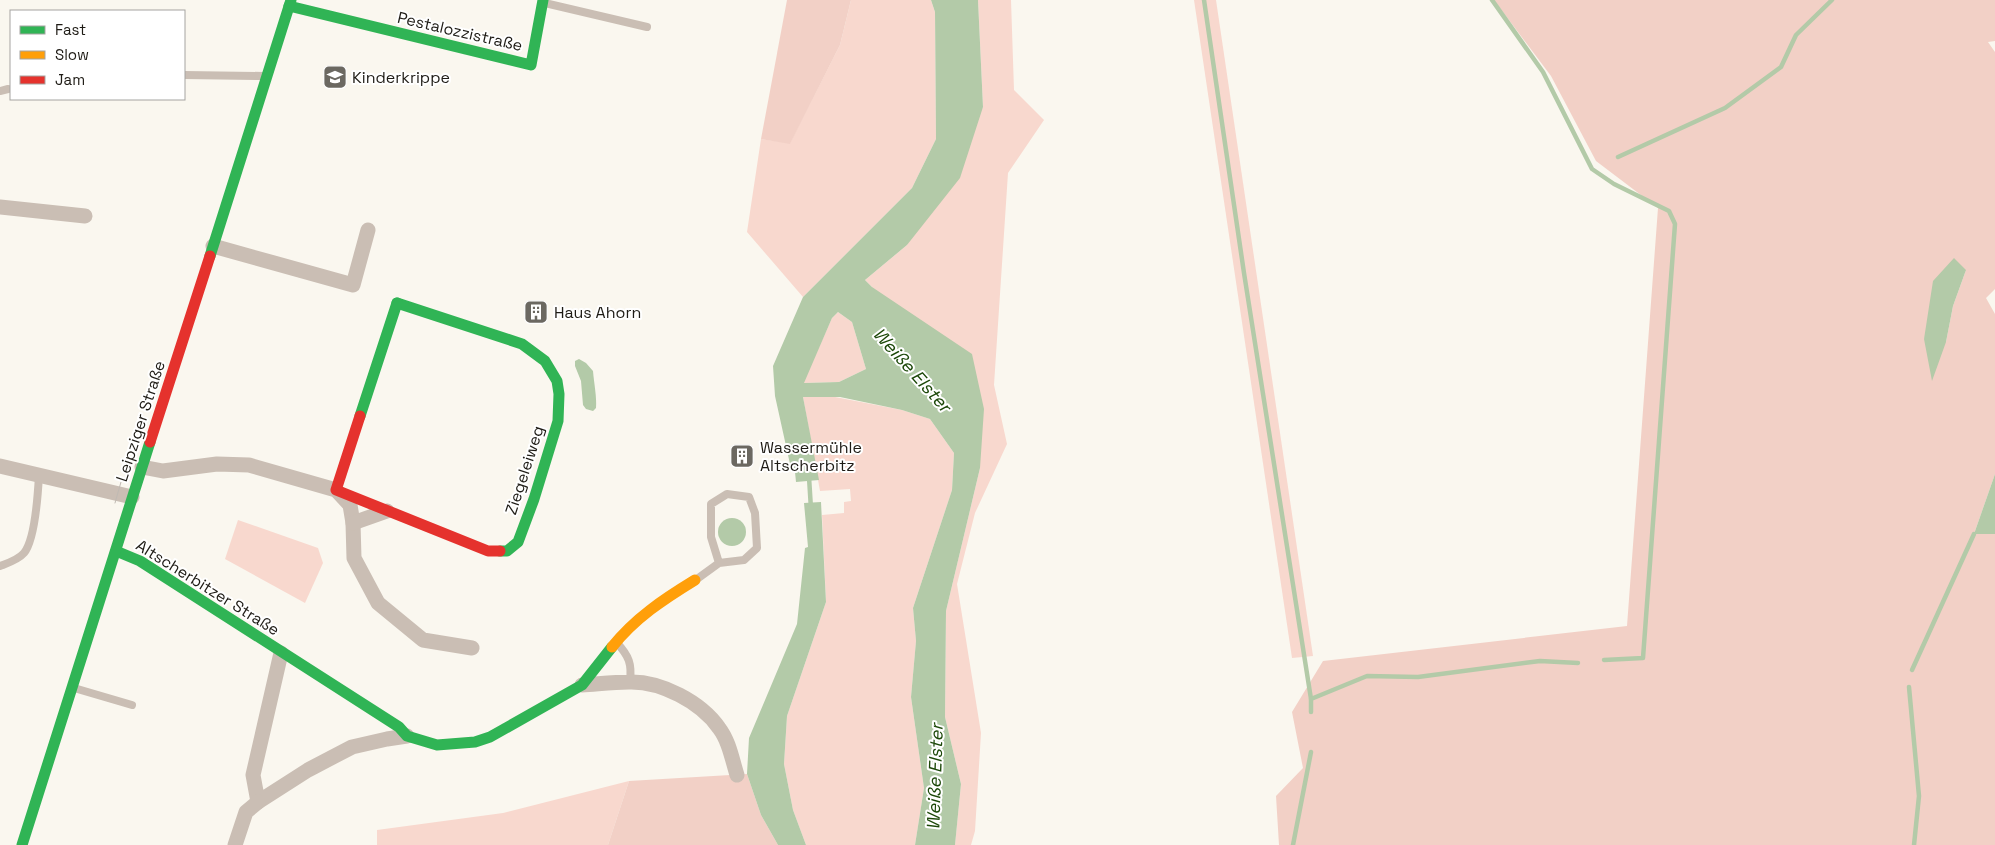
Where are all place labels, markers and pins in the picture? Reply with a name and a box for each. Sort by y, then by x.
school or university icon: Kinderkrippe [322,64,348,90]
place label: Kinderkrippe [352,67,450,88]
building icon: Haus Ahorn [523,299,549,325]
place label: Haus Ahorn [554,302,641,323]
place label: Wassermühle Altscherbitz [760,437,862,476]
building icon: Wassermühle Altscherbitz [729,443,755,469]

